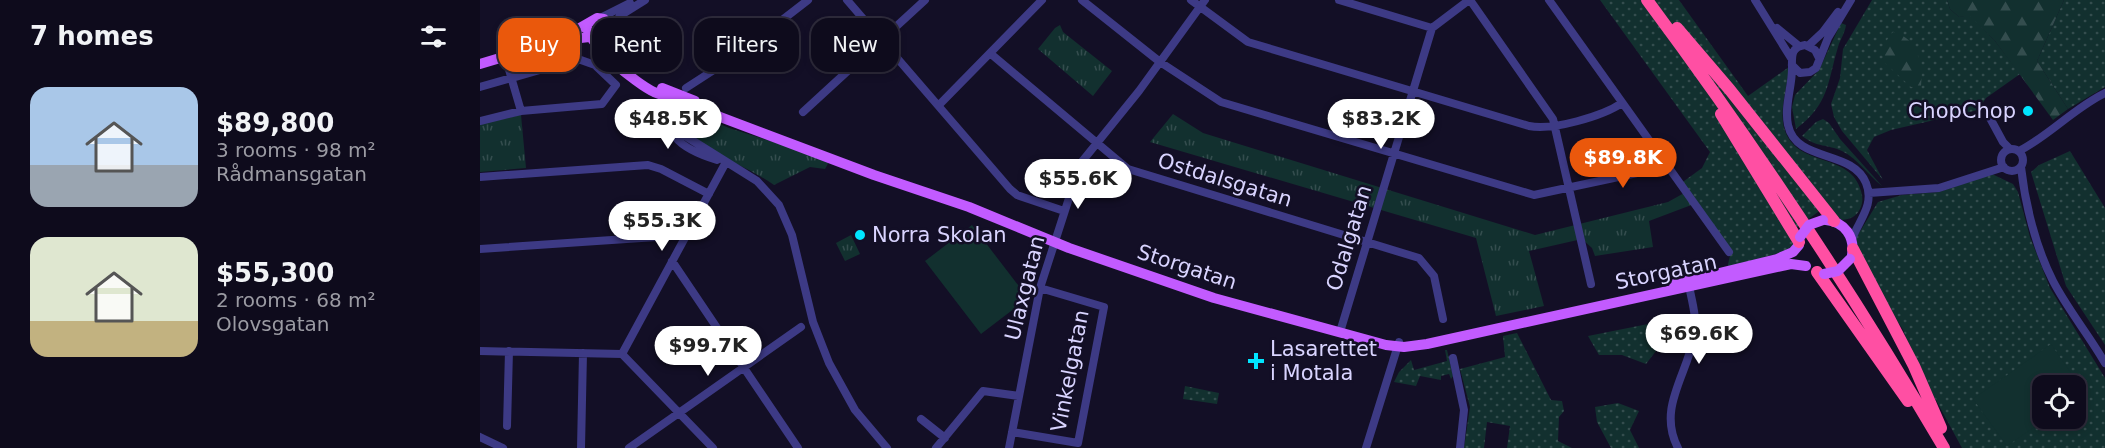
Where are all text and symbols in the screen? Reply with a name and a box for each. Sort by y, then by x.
chip: Buy [498,18,580,72]
chip: Rent [592,18,682,72]
chip: Filters [694,18,799,72]
chip: New [811,18,899,72]
icon: filters [417,20,450,53]
text: 7 homes [30,21,154,51]
pin: $48.5K [619,99,717,150]
pin: $83.2K [1332,99,1430,150]
place label: ChopChop [1908,99,2016,123]
marker: ChopChop [2021,104,2035,118]
text: $48.5K [629,106,707,130]
text: $83.2K [1342,106,1420,130]
text: $89,800 [216,108,334,138]
icon: home [78,111,150,183]
text: 3 rooms · 98 m² [216,138,376,162]
pin: $89.8K [1574,138,1672,189]
text: $89.8K [1584,145,1662,169]
street label: Ostdalsgatan [1155,148,1295,212]
pin: $55.6K [1029,159,1127,210]
text: Rådmansgatan [216,162,367,186]
text: $55.6K [1039,166,1117,190]
street label: Odalgatan [1322,182,1376,294]
pin: $55.3K [613,201,711,252]
text: $55.3K [623,208,701,232]
place label: Norra Skolan [872,223,1007,247]
marker: Norra Skolan [853,228,867,242]
street label: Ulaxgatan [1000,233,1050,343]
street label: Storgatan [1134,240,1240,294]
street label: Storgatan [1613,250,1719,294]
text: $55,300 [216,258,334,288]
icon: home [78,261,150,333]
text: 2 rooms · 68 m² [216,288,376,312]
street label: Vinkelgatan [1046,308,1094,434]
text: Olovsgatan [216,312,330,336]
pin: $69.6K [1650,314,1748,365]
text: $69.6K [1660,321,1738,345]
pin: $99.7K [659,326,757,377]
text: $99.7K [669,333,747,357]
place label: Lasarettet i Motala [1270,337,1377,385]
marker: Lasarettet i Motala [1247,352,1265,370]
map controls [2032,375,2086,429]
button: locate [2032,375,2086,429]

